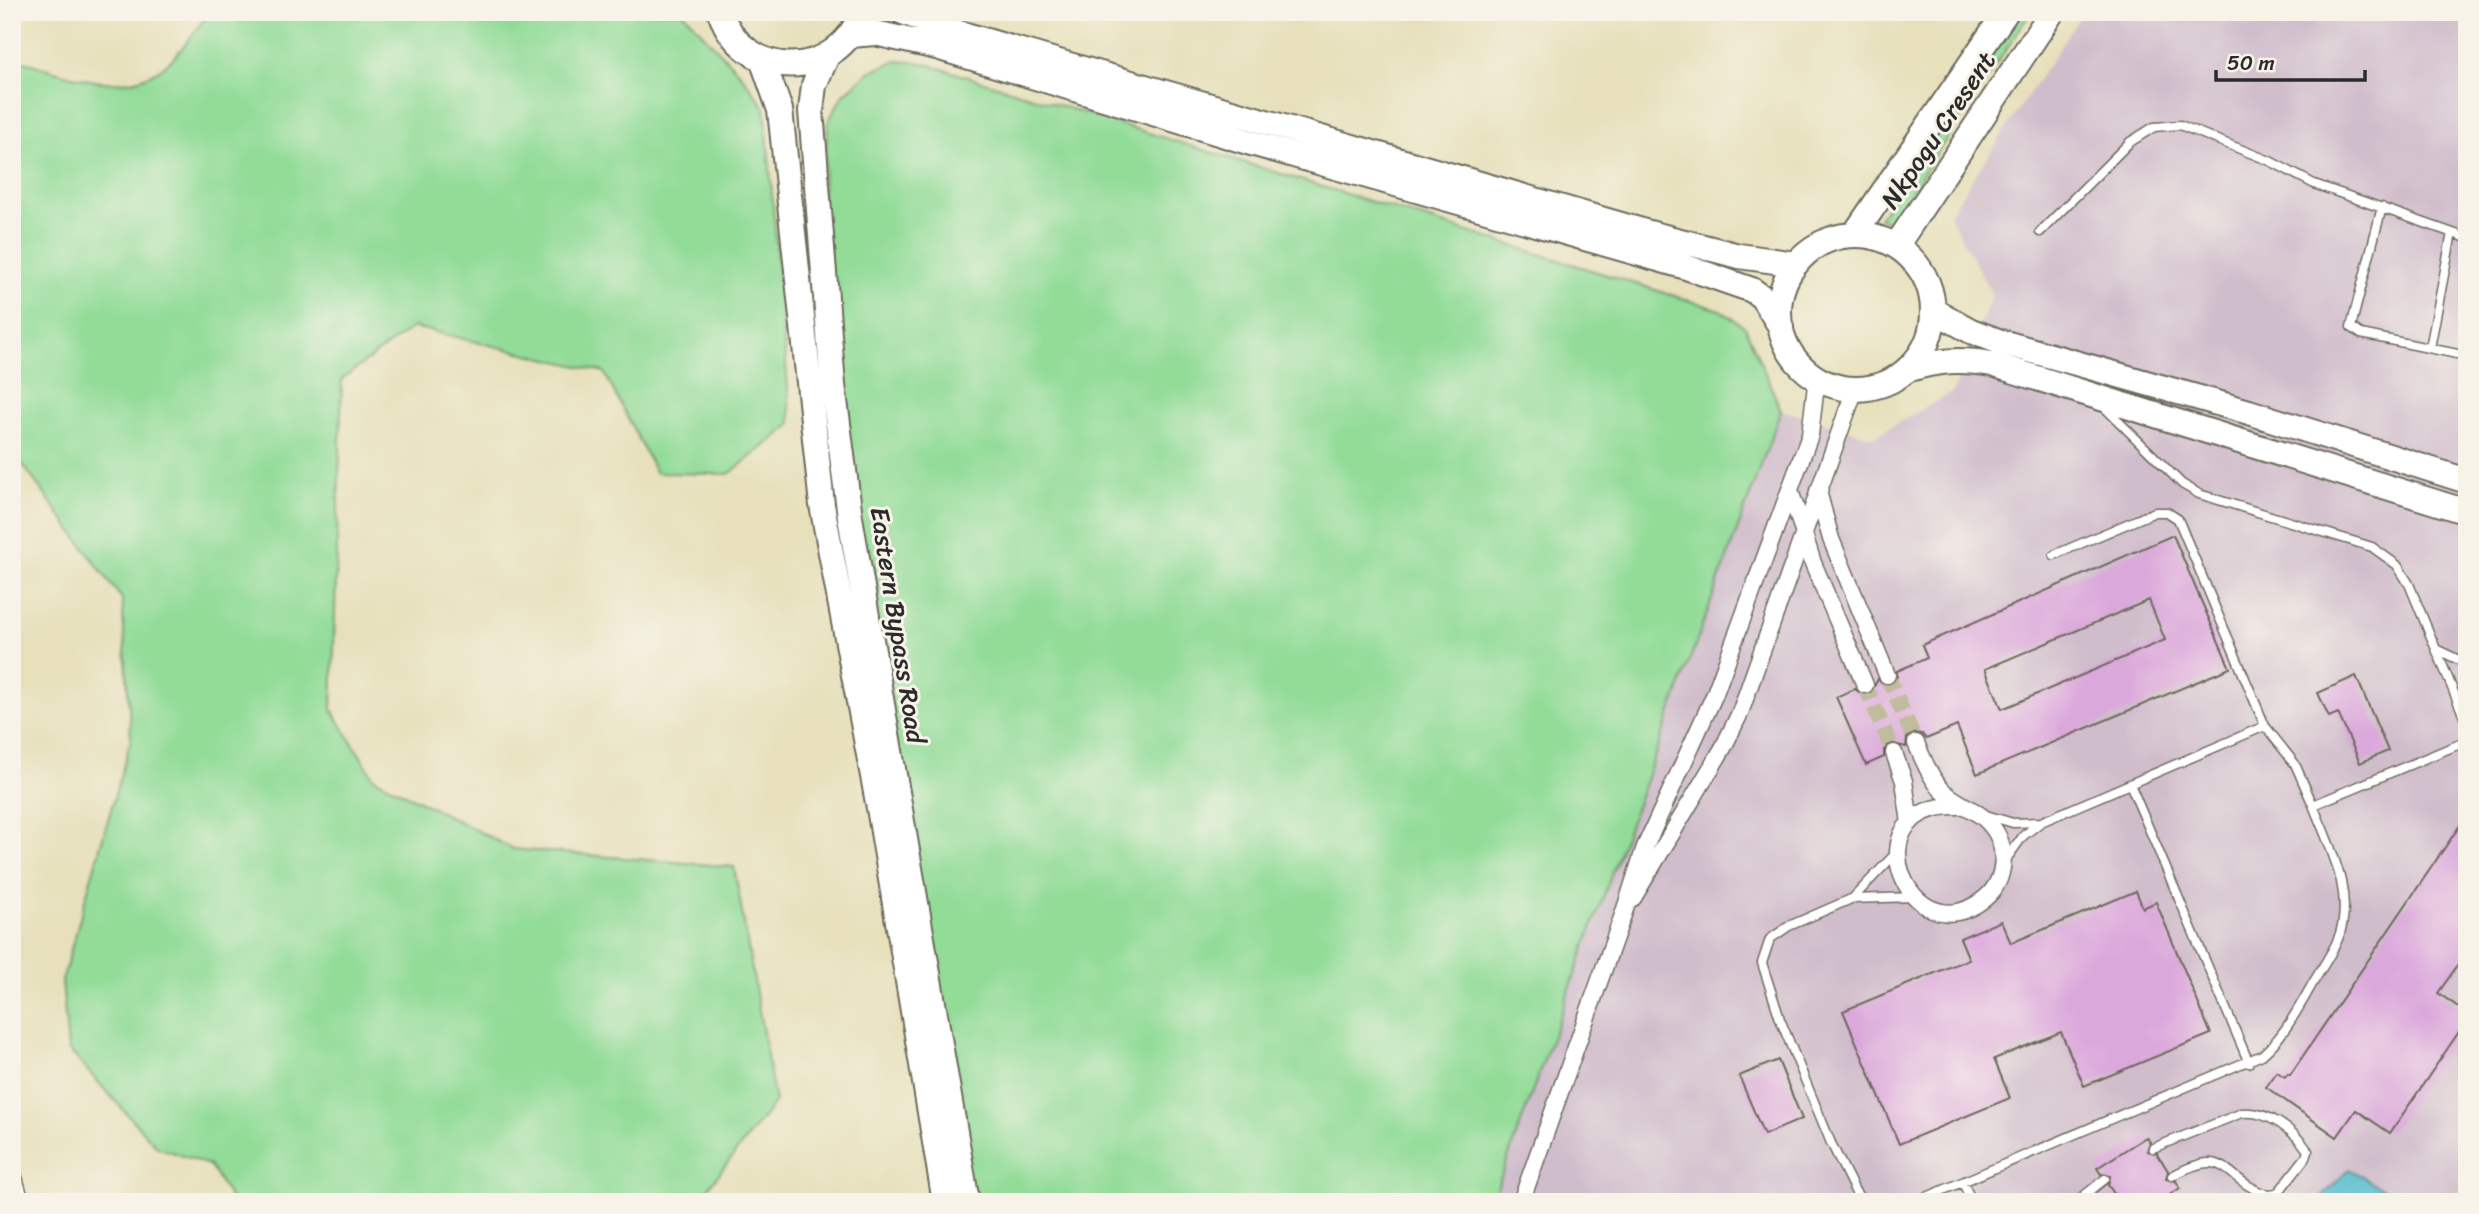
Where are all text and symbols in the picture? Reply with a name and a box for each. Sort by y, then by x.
scale bar [2216,38,2365,82]
street label: Nkpogu Cresent [1868,41,2008,219]
text: 50 m [2227,44,2275,82]
street label: Eastern Bypass Road [857,504,940,749]

